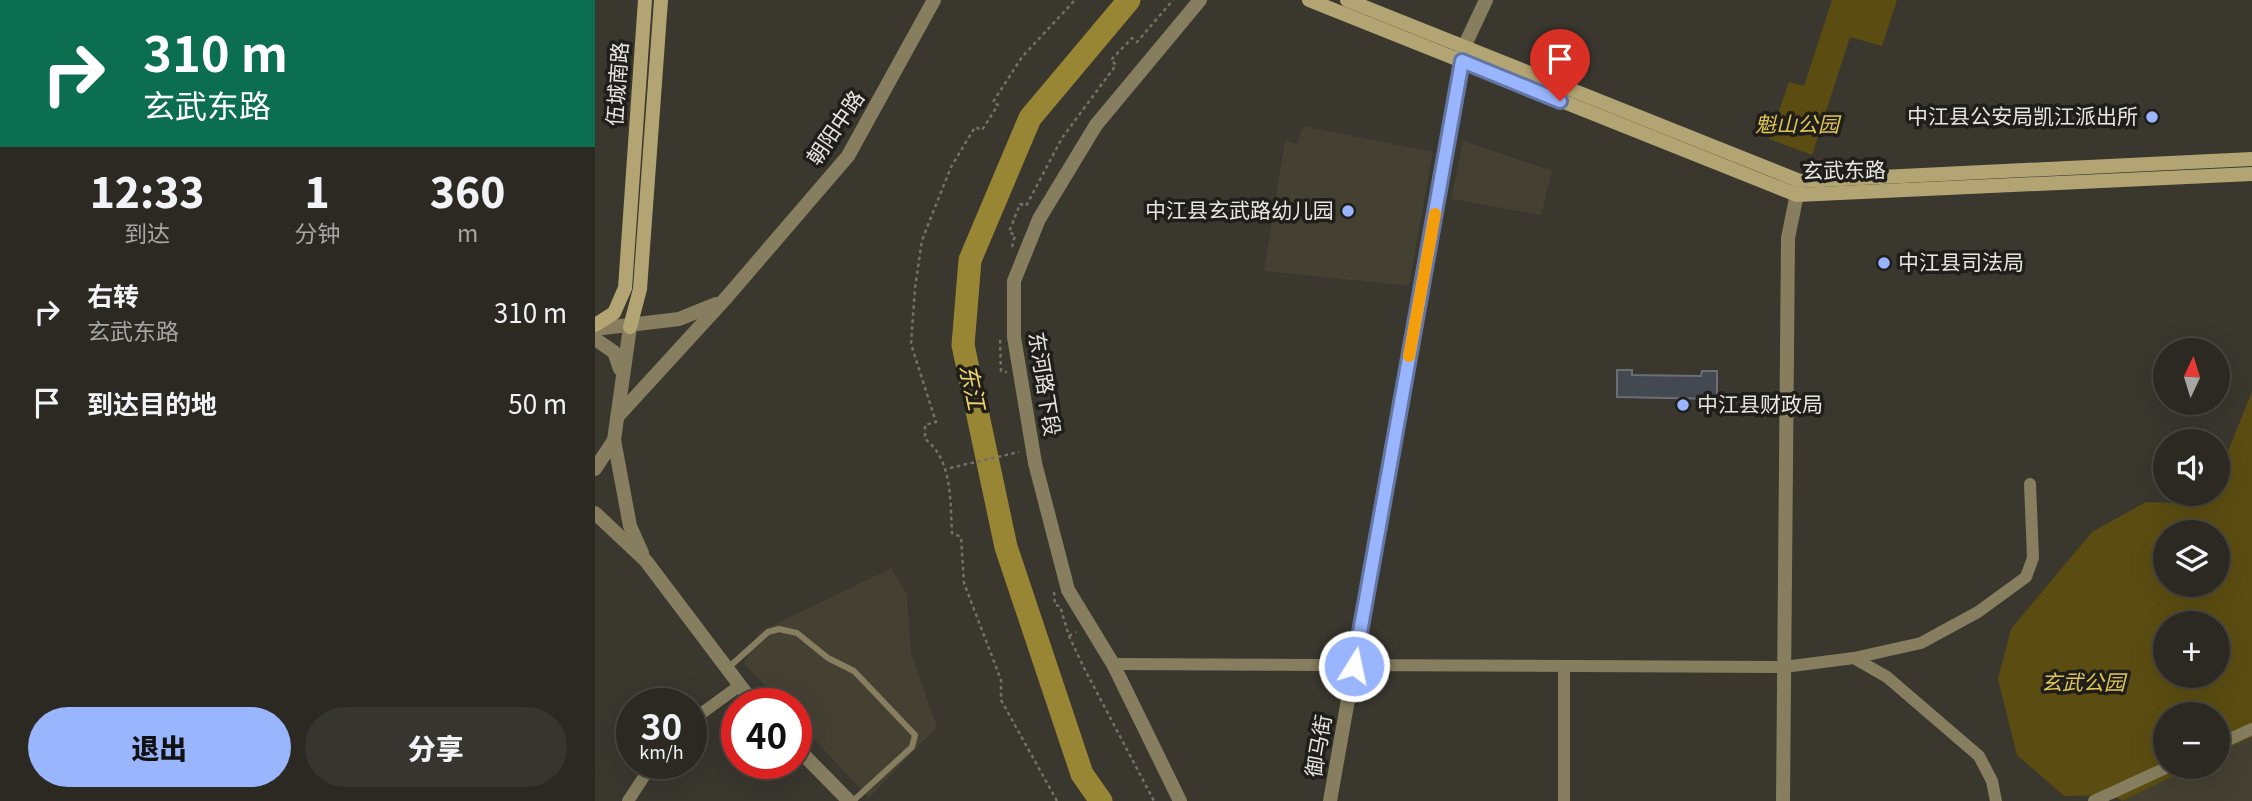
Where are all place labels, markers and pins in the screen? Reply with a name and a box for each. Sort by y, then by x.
pin [1530,29,1590,101]
place label: 中江县公安局凯江派出所 [1907,100,2138,130]
marker: 中江县公安局凯江派出所 [2144,109,2160,125]
place label: 中江县玄武路幼儿园 [1145,194,1334,224]
marker: 中江县玄武路幼儿园 [1340,203,1356,219]
place label: 中江县司法局 [1898,246,2024,276]
marker: 中江县司法局 [1876,255,1892,271]
place label: 中江县财政局 [1697,388,1823,418]
marker: 中江县财政局 [1675,397,1691,413]

